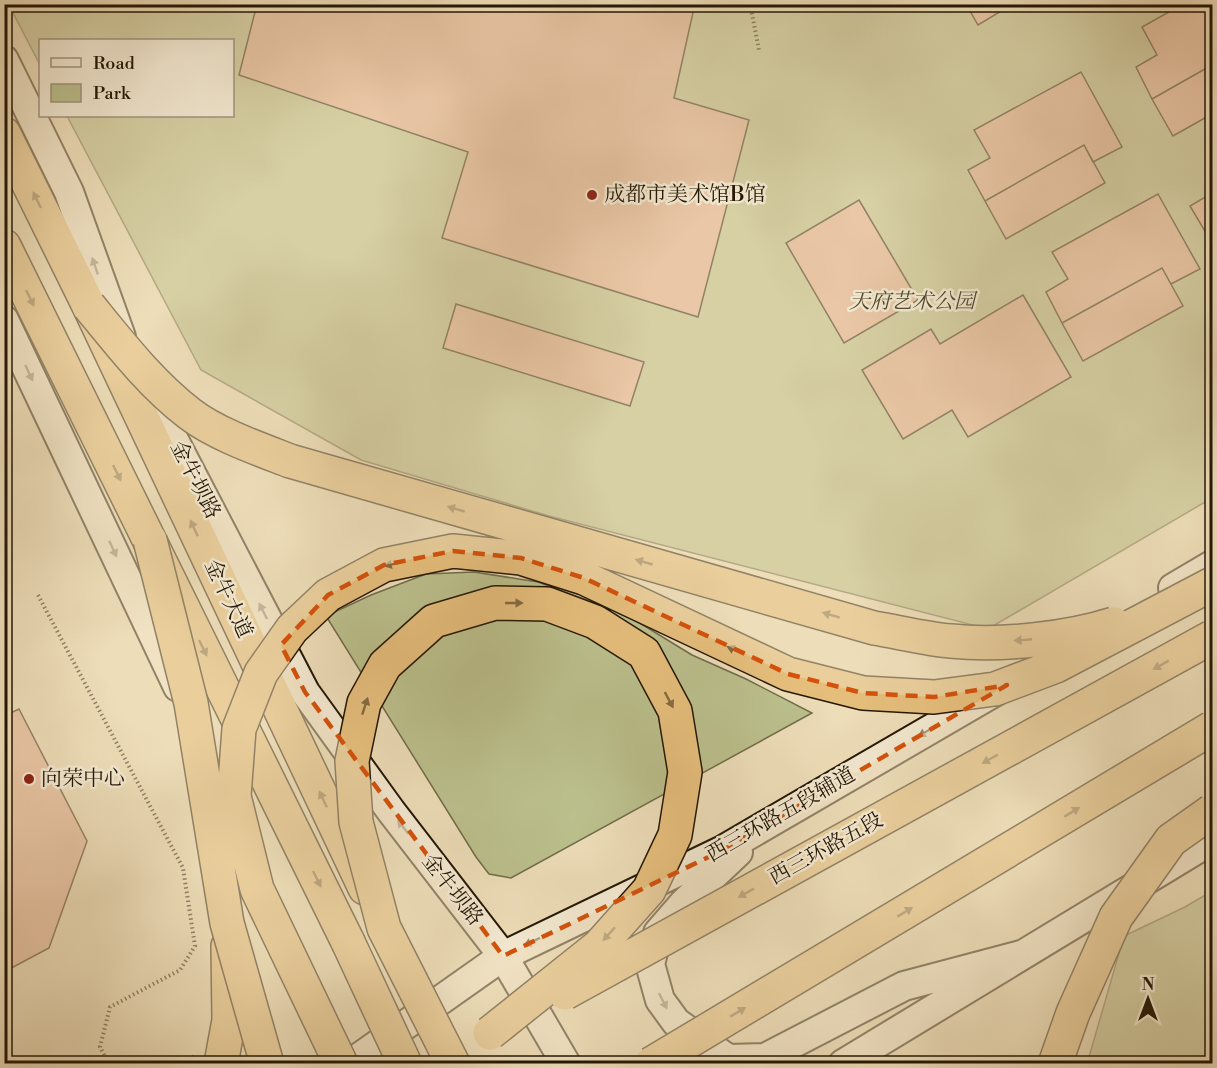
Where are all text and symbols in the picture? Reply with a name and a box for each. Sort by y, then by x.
legend [39,39,234,117]
text: Road [93,52,136,75]
text: Park [93,82,132,105]
place label: 成都市美术馆B馆 [604,182,766,208]
marker: 成都市美术馆B馆 [585,188,599,202]
one-way arrow [33,192,42,209]
one-way arrow [89,257,99,275]
park label: 天府艺术公园 [849,289,978,315]
one-way arrow [26,290,35,307]
one-way arrow [25,364,34,381]
street label: 金牛坝路 [164,437,226,523]
one-way arrow [112,464,122,481]
one-way arrow [447,503,465,513]
one-way arrow [190,519,199,536]
one-way arrow [108,541,117,558]
street label: 金牛大道 [198,555,258,643]
one-way arrow [634,557,652,566]
one-way arrow [384,559,402,569]
one-way arrow [505,599,524,608]
one-way arrow [258,602,268,619]
one-way arrow [822,610,840,619]
one-way arrow [1014,635,1033,645]
one-way arrow [199,639,208,656]
one-way arrow [725,645,743,655]
one-way arrow [1152,660,1169,670]
one-way arrow [664,692,674,709]
one-way arrow [360,697,370,715]
one-way arrow [917,727,934,737]
one-way arrow [982,754,999,764]
street label: 西三环路五段辅道 [702,762,860,868]
place label: 向荣中心 [41,766,125,792]
marker: 向荣中心 [22,772,36,786]
one-way arrow [318,790,327,807]
one-way arrow [1064,806,1080,817]
street label: 西三环路五段 [765,807,887,891]
one-way arrow [398,819,410,834]
street label: 金牛坝路 [416,849,488,931]
one-way arrow [313,871,322,888]
one-way arrow [737,888,754,898]
one-way arrow [897,906,913,917]
one-way arrow [603,926,616,941]
one-way arrow [524,938,541,947]
north arrow [1118,969,1178,1029]
text: N [1142,975,1155,995]
one-way arrow [658,993,668,1010]
one-way arrow [730,1006,746,1017]

